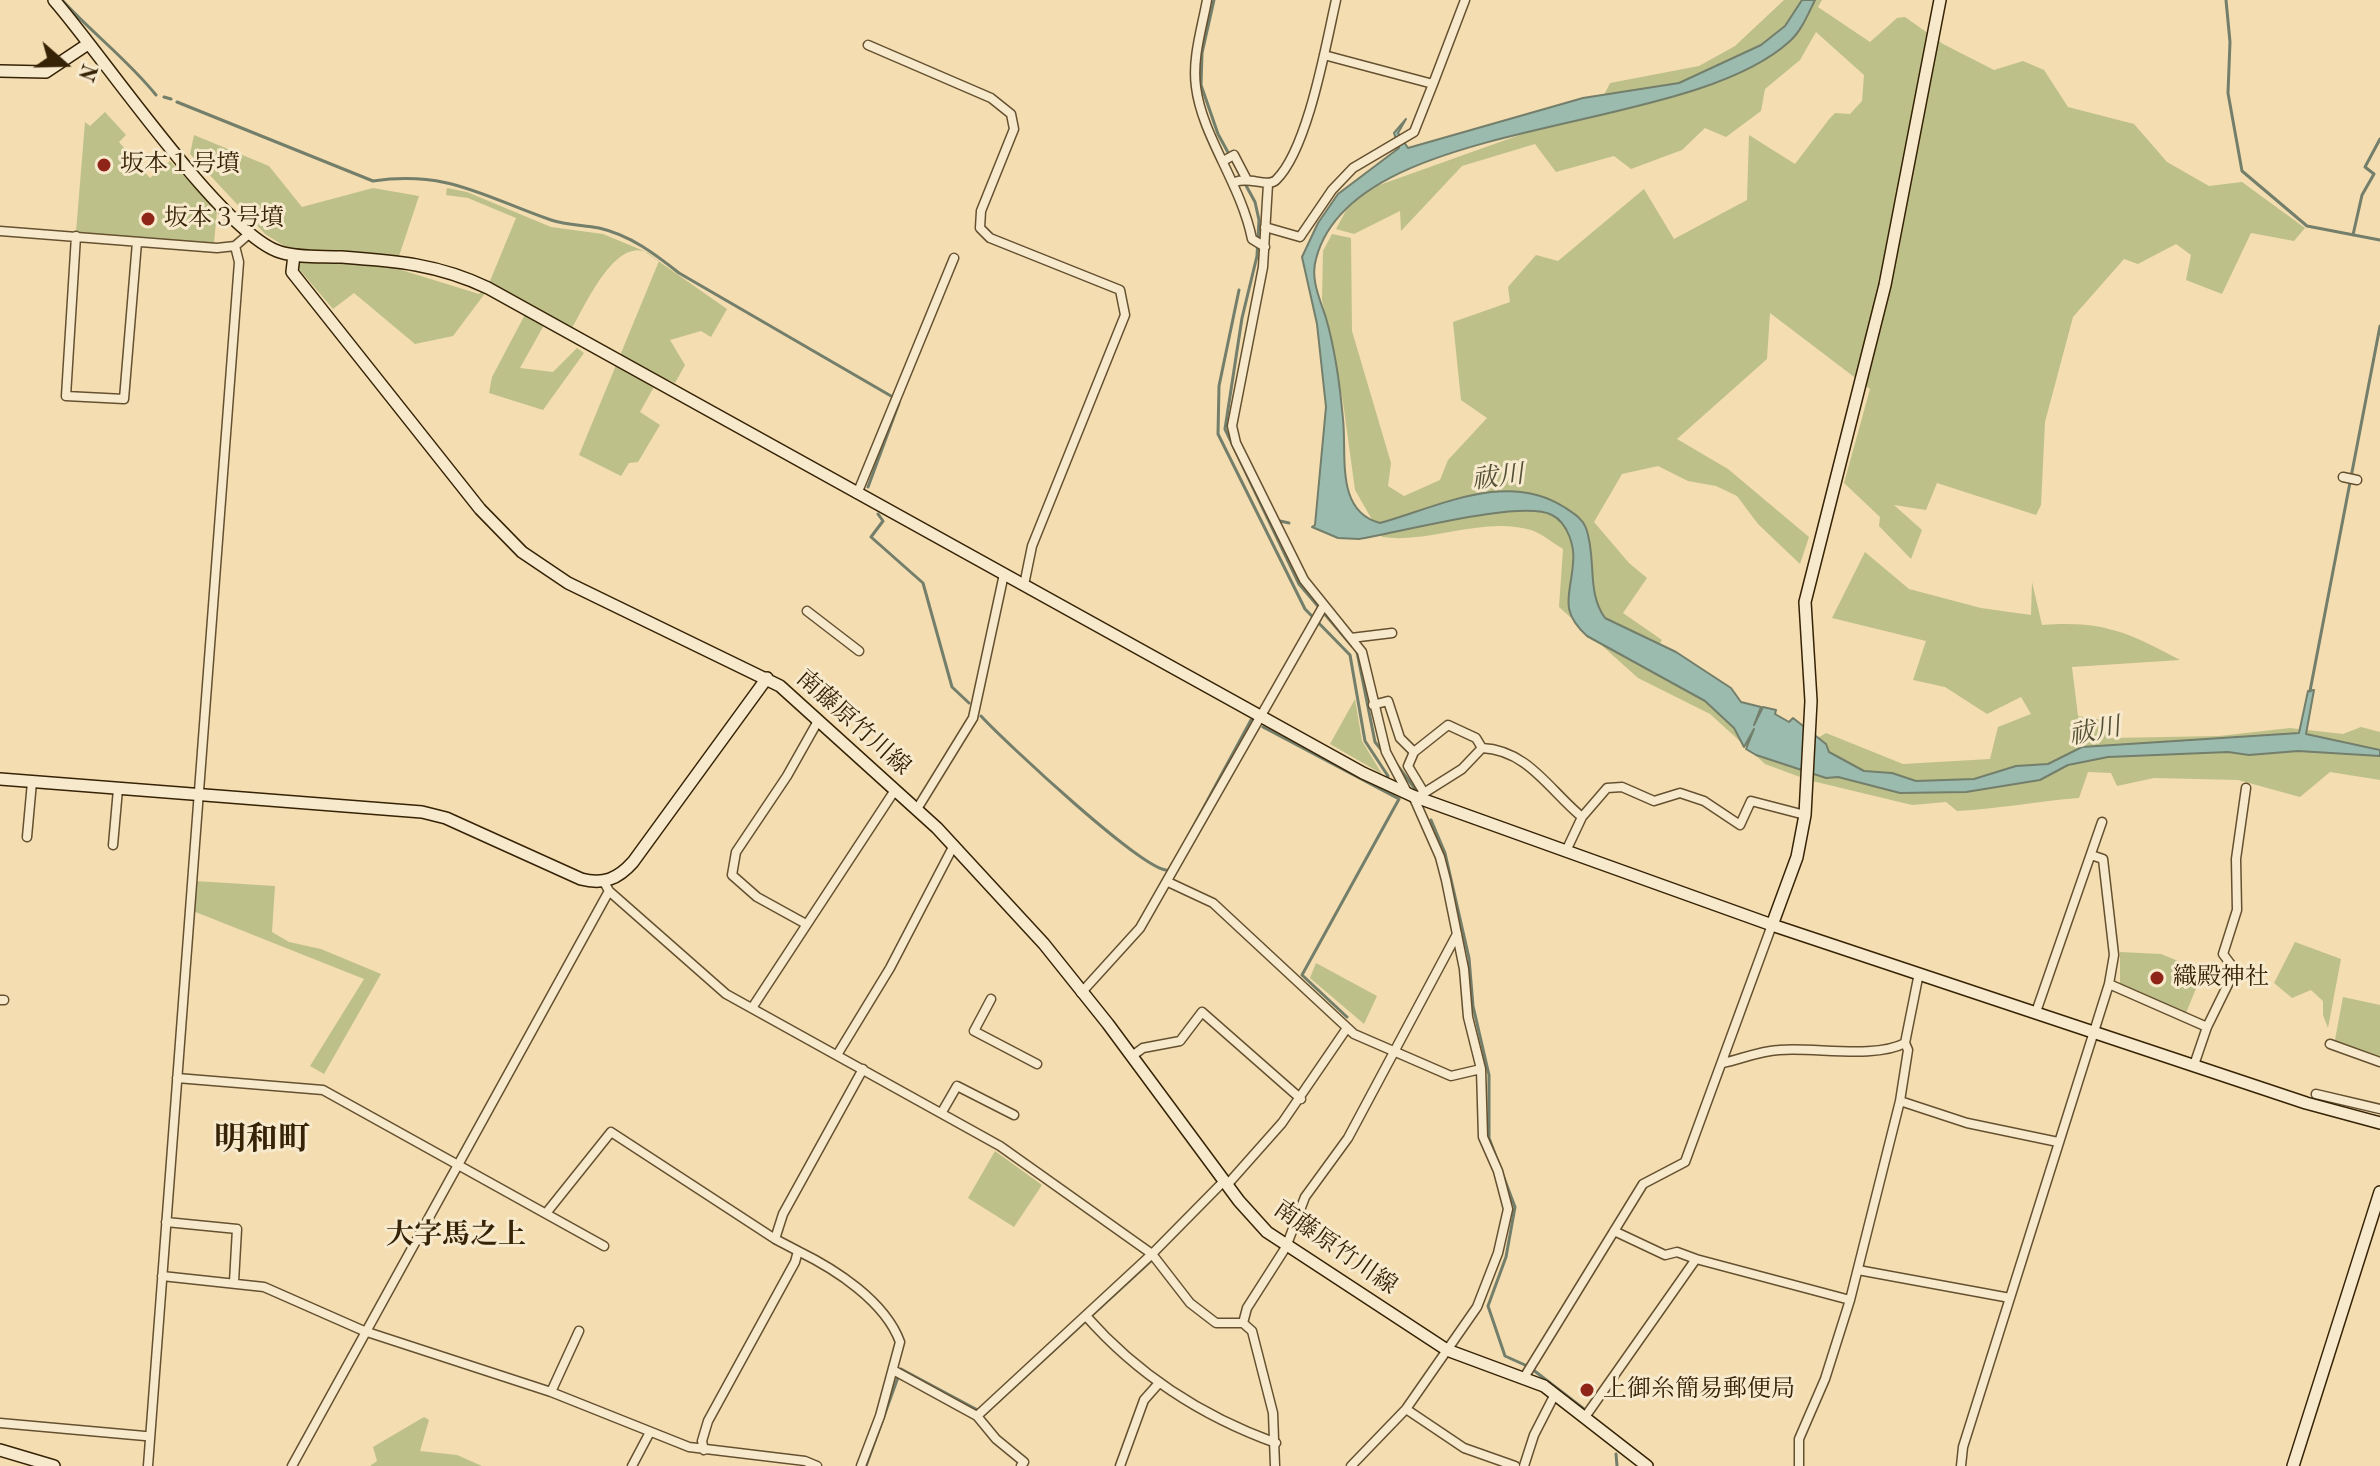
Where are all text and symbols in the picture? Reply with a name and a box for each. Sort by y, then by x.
north arrow [24,24,104,104]
text: N [73,61,100,84]
place label: 坂本１号墳 [120,151,240,179]
marker: 坂本１号墳 [95,156,113,174]
place label: 坂本３号墳 [164,205,284,233]
marker: 坂本３号墳 [139,210,157,228]
water label: 祓川 [1470,459,1526,497]
street label: 南藤原竹川線 [790,664,916,782]
water label: 祓川 [2067,712,2123,752]
place label: 織殿神社 [2173,964,2269,992]
marker: 織殿神社 [2148,969,2166,987]
district label: 明和町 [214,1122,310,1160]
street label: 南藤原竹川線 [1268,1195,1402,1301]
district label: 大字馬之上 [386,1219,526,1253]
place label: 上御糸簡易郵便局 [1603,1376,1795,1404]
marker: 上御糸簡易郵便局 [1578,1381,1596,1399]

